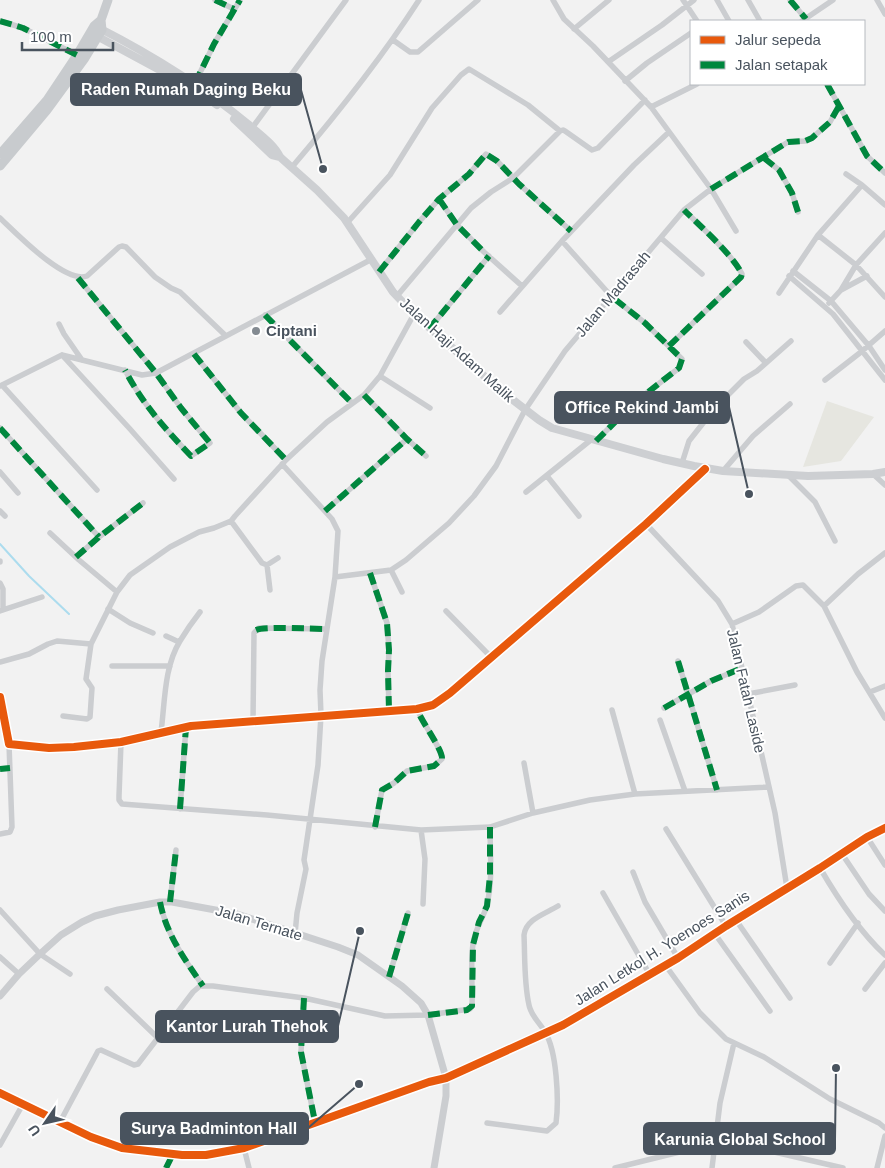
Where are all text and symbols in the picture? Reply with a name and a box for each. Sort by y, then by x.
scale bar [22,20,114,52]
legend [690,20,865,85]
text: 100 m [30,28,72,45]
text: Jalur sepeda [735,31,822,48]
text: Jalan setapak [735,56,828,73]
callout: Raden Rumah Daging Beku [71,74,301,105]
text: Raden Rumah Daging Beku [81,81,291,98]
street label: Jalan Madrasah [572,247,653,340]
street label: Jalan Haji Adam Malik [397,294,518,406]
place label: Ciptani [266,322,317,339]
marker: Ciptani [250,325,262,337]
callout: Office Rekind Jambi [555,392,729,423]
text: Office Rekind Jambi [565,399,719,416]
street label: Jalan Fatah Laside [724,627,769,755]
street label: Jalan Letkol H. Yoenoes Sanis [571,887,752,1008]
street label: Jalan Ternate [214,901,305,944]
callout: Kantor Lurah Thehok [156,1011,338,1042]
text: Kantor Lurah Thehok [166,1018,328,1035]
north arrow [20,1098,70,1148]
callout: Surya Badminton Hall [121,1113,308,1144]
text: Surya Badminton Hall [131,1120,297,1137]
text: U [25,1122,44,1139]
callout: Karunia Global School [644,1123,835,1154]
text: Karunia Global School [654,1131,826,1148]

